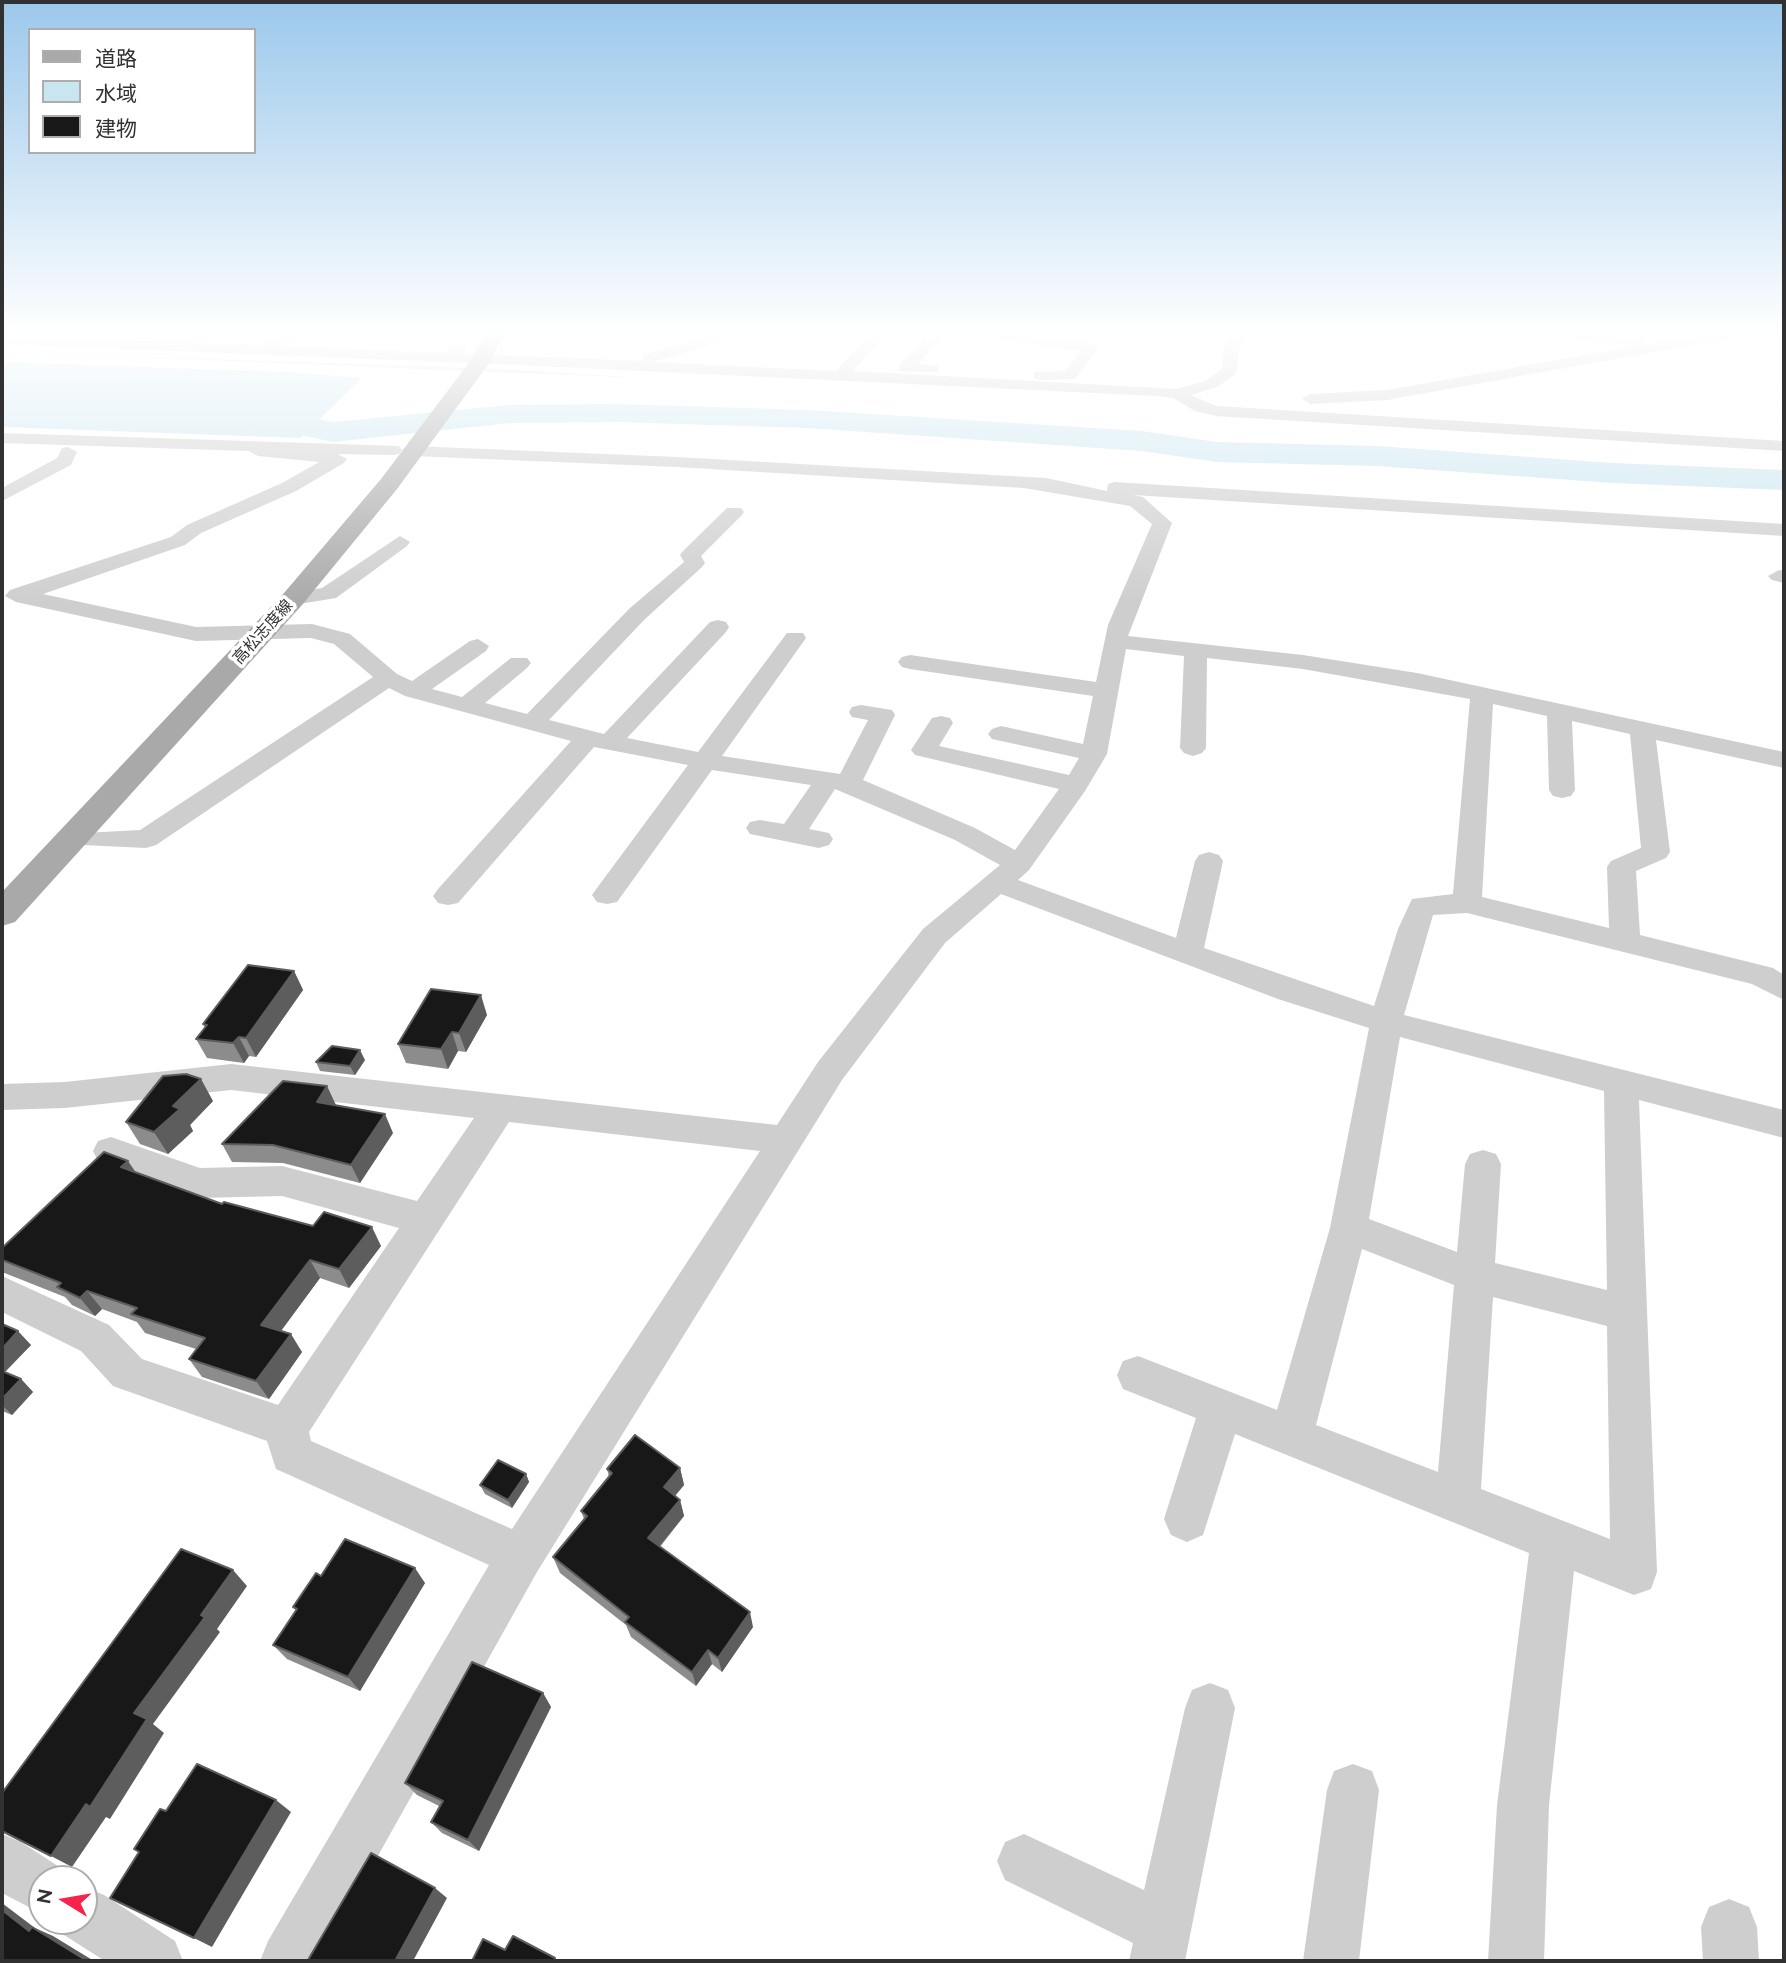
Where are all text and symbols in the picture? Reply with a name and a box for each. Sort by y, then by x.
legend [28,28,256,154]
text: 道路 [95,46,137,71]
text: 水域 [95,81,137,106]
text: 建物 [95,116,137,141]
street label: 高松志度線 [229,596,297,668]
north arrow [28,1865,98,1935]
text: N [32,1887,57,1906]

